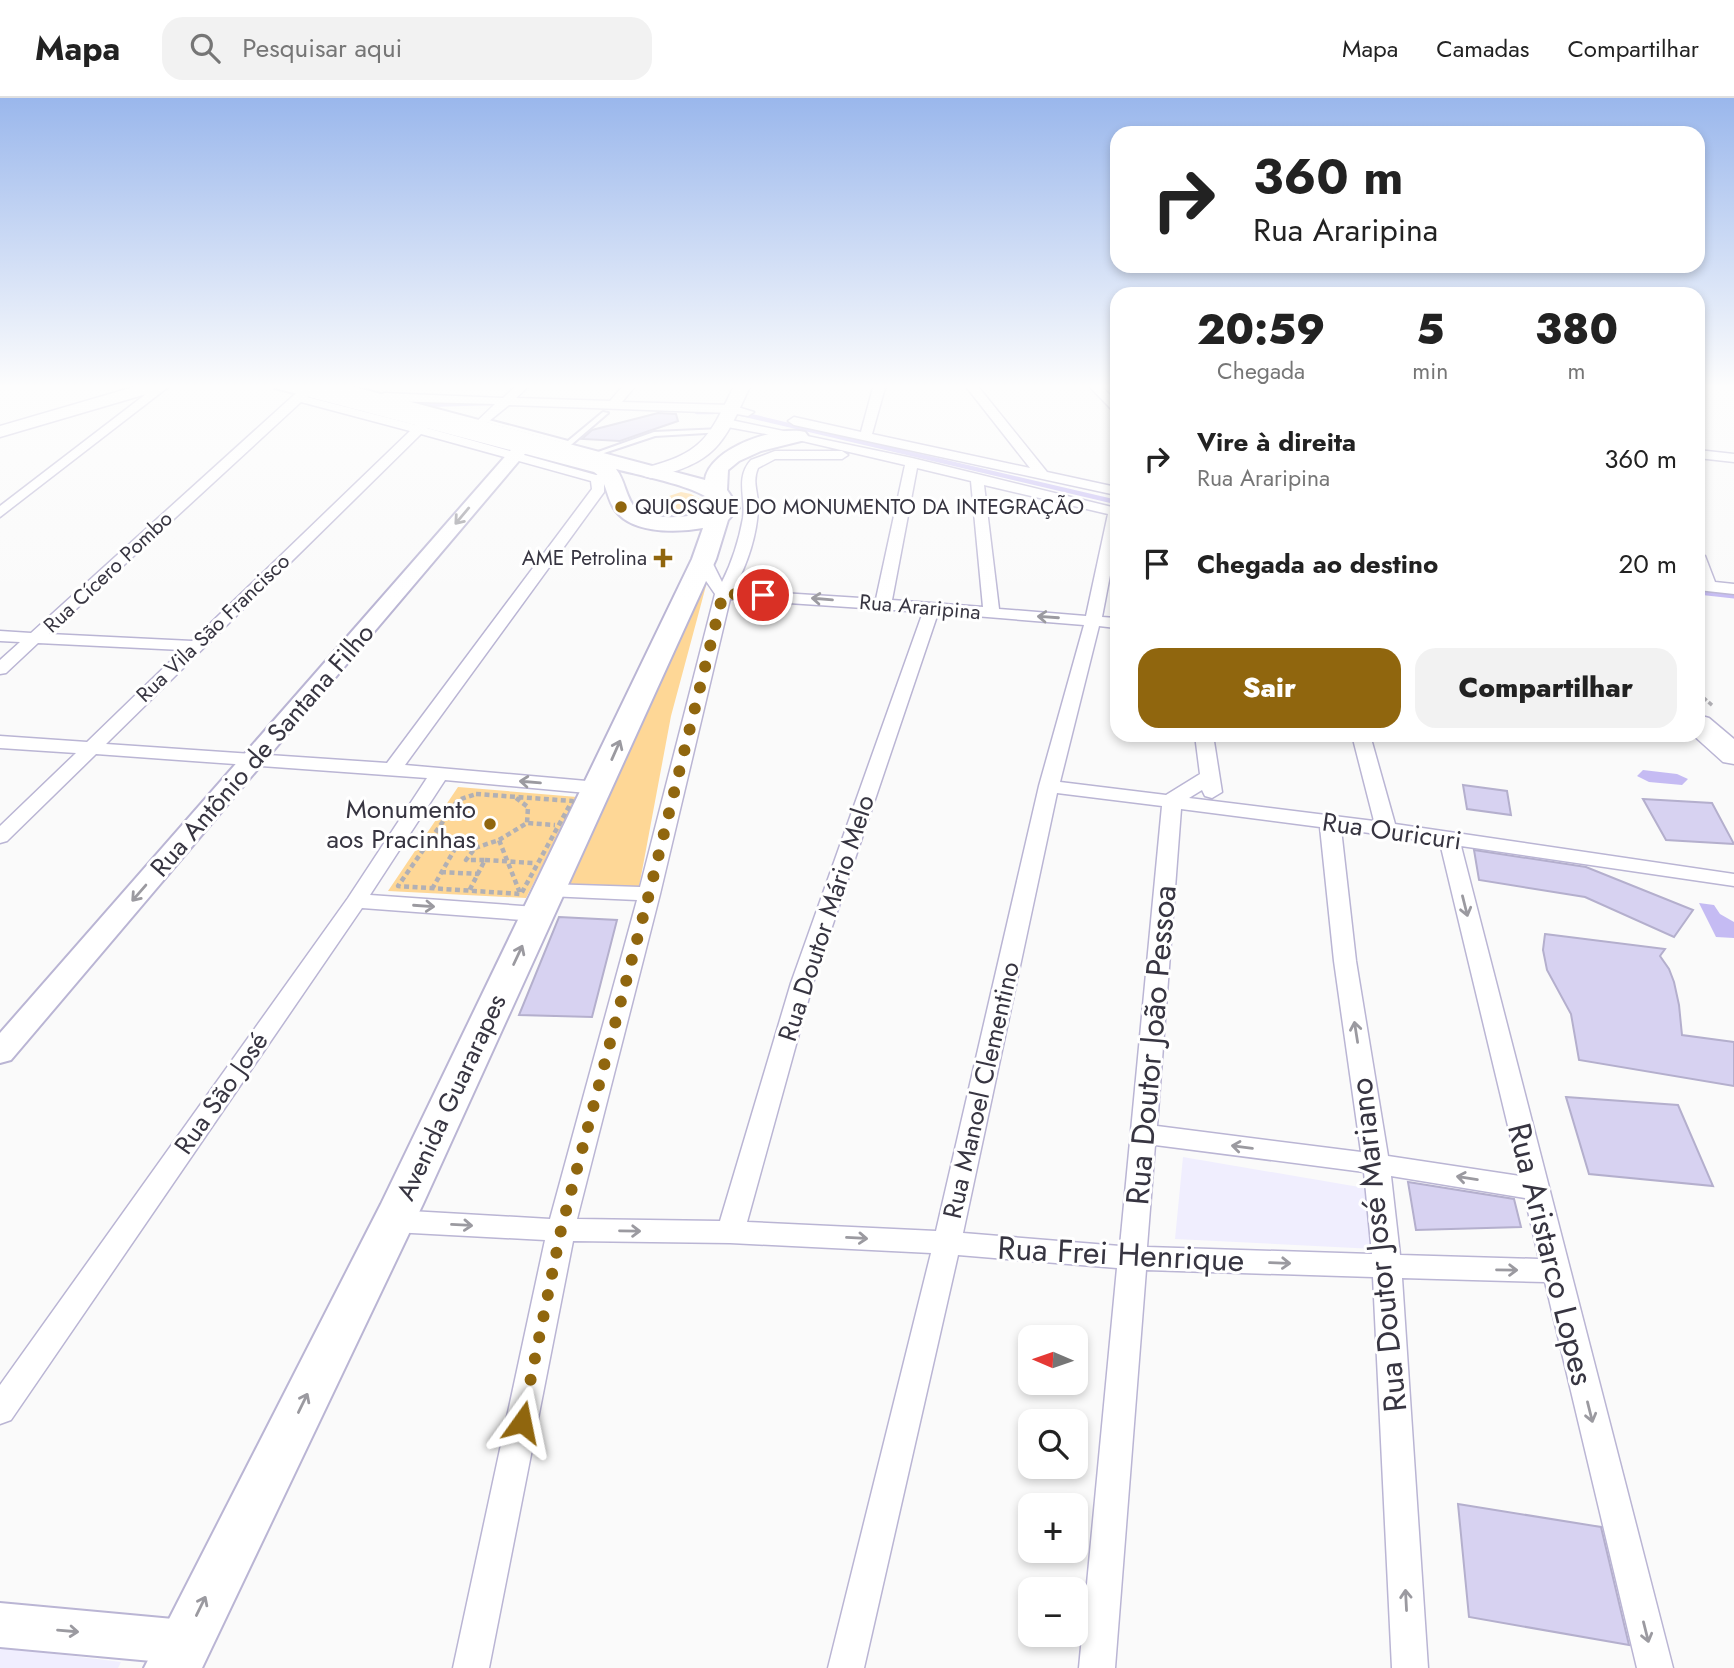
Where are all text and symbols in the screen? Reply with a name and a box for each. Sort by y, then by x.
search box [162,17,652,80]
text: Mapa [35,25,120,72]
icon: search [186,29,224,67]
text: Pesquisar aqui [242,29,402,67]
text: Mapa [1342,31,1398,66]
text: Camadas [1436,31,1529,66]
text: Compartilhar [1567,31,1699,66]
text: 360 m [1253,142,1404,212]
icon: right [1138,154,1229,245]
text: Rua Araripina [1253,207,1438,253]
text: 20:59 [1197,299,1325,360]
text: 5 [1416,299,1444,360]
text: 380 [1535,299,1618,360]
text: Chegada [1217,354,1305,388]
text: min [1412,354,1448,388]
text: m [1568,354,1586,388]
text: Vire à direita [1197,423,1356,461]
icon: right [1138,440,1176,478]
text: 360 m [1604,440,1677,478]
text: Rua Araripina [1197,461,1330,495]
place label: QUIOSQUE DO MONUMENTO DA INTEGRAÇÃO [635,492,1084,522]
marker: QUIOSQUE DO MONUMENTO DA INTEGRAÇÃO [613,499,629,515]
street label: Rua Cícero Pombo [37,504,179,640]
one-way arrow [454,506,470,524]
place label: AME Petrolina [522,543,647,573]
icon: arrive [1138,545,1176,583]
text: Chegada ao destino [1197,545,1438,583]
text: 20 m [1619,545,1677,583]
street label: Rua Vila São Francisco [130,547,296,709]
marker: AME Petrolina [653,548,673,568]
pin [733,565,793,625]
icon: arrive [744,576,782,614]
street label: Rua Araripina [858,587,982,627]
one-way arrow [811,592,834,605]
one-way arrow [1038,610,1060,623]
street label: Rua Antônio de Santana Filho [141,615,383,885]
button: Sair [1138,648,1401,728]
button: Compartilhar [1415,648,1677,728]
one-way arrow [610,739,623,760]
one-way arrow [519,775,542,788]
place label: Monumento aos Pracinhas [326,790,476,858]
street label: Rua Doutor Mário Melo [768,790,884,1046]
street label: Rua Ouricuri [1320,802,1464,860]
marker: Monumento aos Pracinhas [482,816,498,832]
street label: Rua Doutor João Pessoa [1114,883,1188,1207]
one-way arrow [131,884,147,902]
one-way arrow [1459,894,1472,917]
one-way arrow [412,900,435,913]
one-way arrow [511,945,525,966]
street label: Rua Manoel Clementino [933,958,1029,1222]
street label: Avenida Guararapes [387,988,515,1206]
one-way arrow [1349,1021,1362,1044]
street label: Rua São José [165,1024,277,1162]
street label: Rua Doutor José Mariano [1338,1076,1418,1414]
street label: Rua Aristarco Lopes [1496,1118,1606,1390]
one-way arrow [1231,1140,1254,1153]
one-way arrow [1456,1171,1479,1184]
one-way arrow [450,1218,473,1231]
one-way arrow [618,1224,641,1238]
street label: Rua Frei Henrique [996,1225,1246,1283]
one-way arrow [845,1232,868,1245]
one-way arrow [1268,1256,1291,1270]
one-way arrow [1495,1263,1518,1276]
north arrow [1018,1325,1088,1395]
map controls [1018,1325,1088,1647]
position arrow [485,1385,559,1459]
one-way arrow [296,1393,310,1414]
one-way arrow [1584,1400,1597,1423]
button: search [1018,1409,1088,1479]
button: + [1018,1493,1088,1563]
button: − [1018,1577,1088,1647]
one-way arrow [1399,1589,1412,1612]
one-way arrow [195,1597,209,1617]
one-way arrow [1640,1621,1653,1643]
one-way arrow [56,1625,79,1638]

